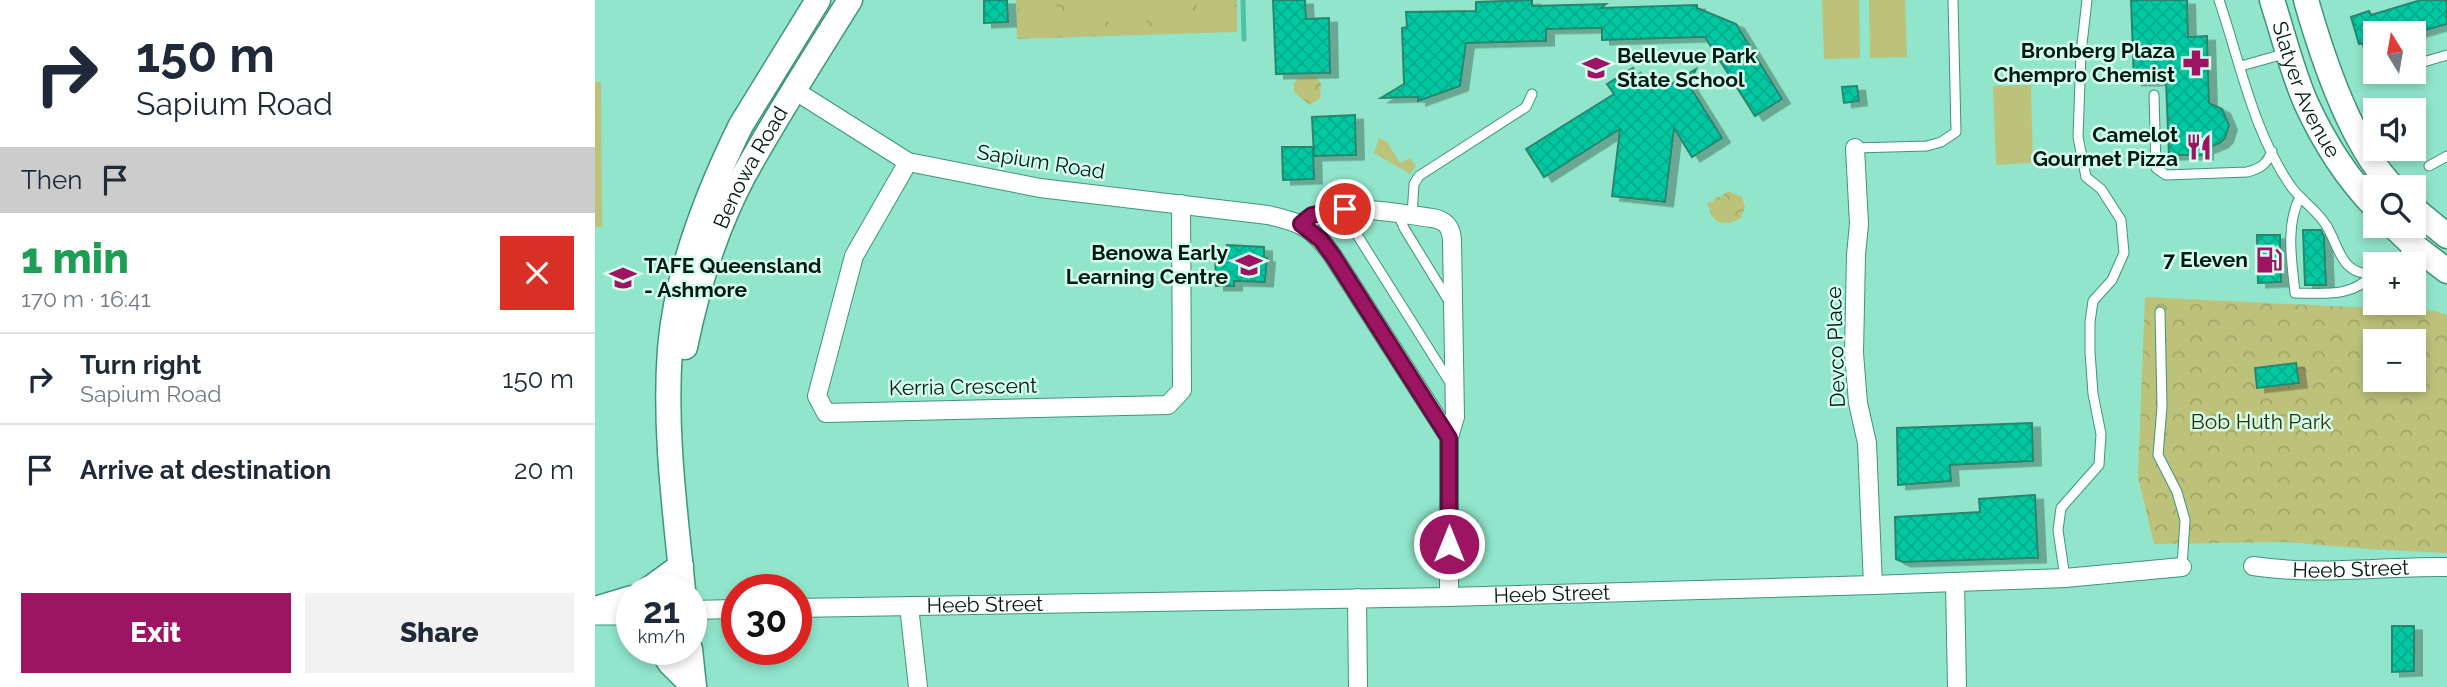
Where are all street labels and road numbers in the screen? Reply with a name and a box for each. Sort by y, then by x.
street label: Slatyer Avenue [2267,18,2346,162]
street label: Benowa Road [708,102,793,232]
street label: Sapium Road [975,139,1107,184]
street label: Devco Place [1821,286,1850,408]
street label: Kerria Crescent [889,373,1037,400]
street label: Heeb Street [2292,554,2409,583]
street label: Heeb Street [1493,579,1610,608]
street label: Heeb Street [926,591,1043,618]

